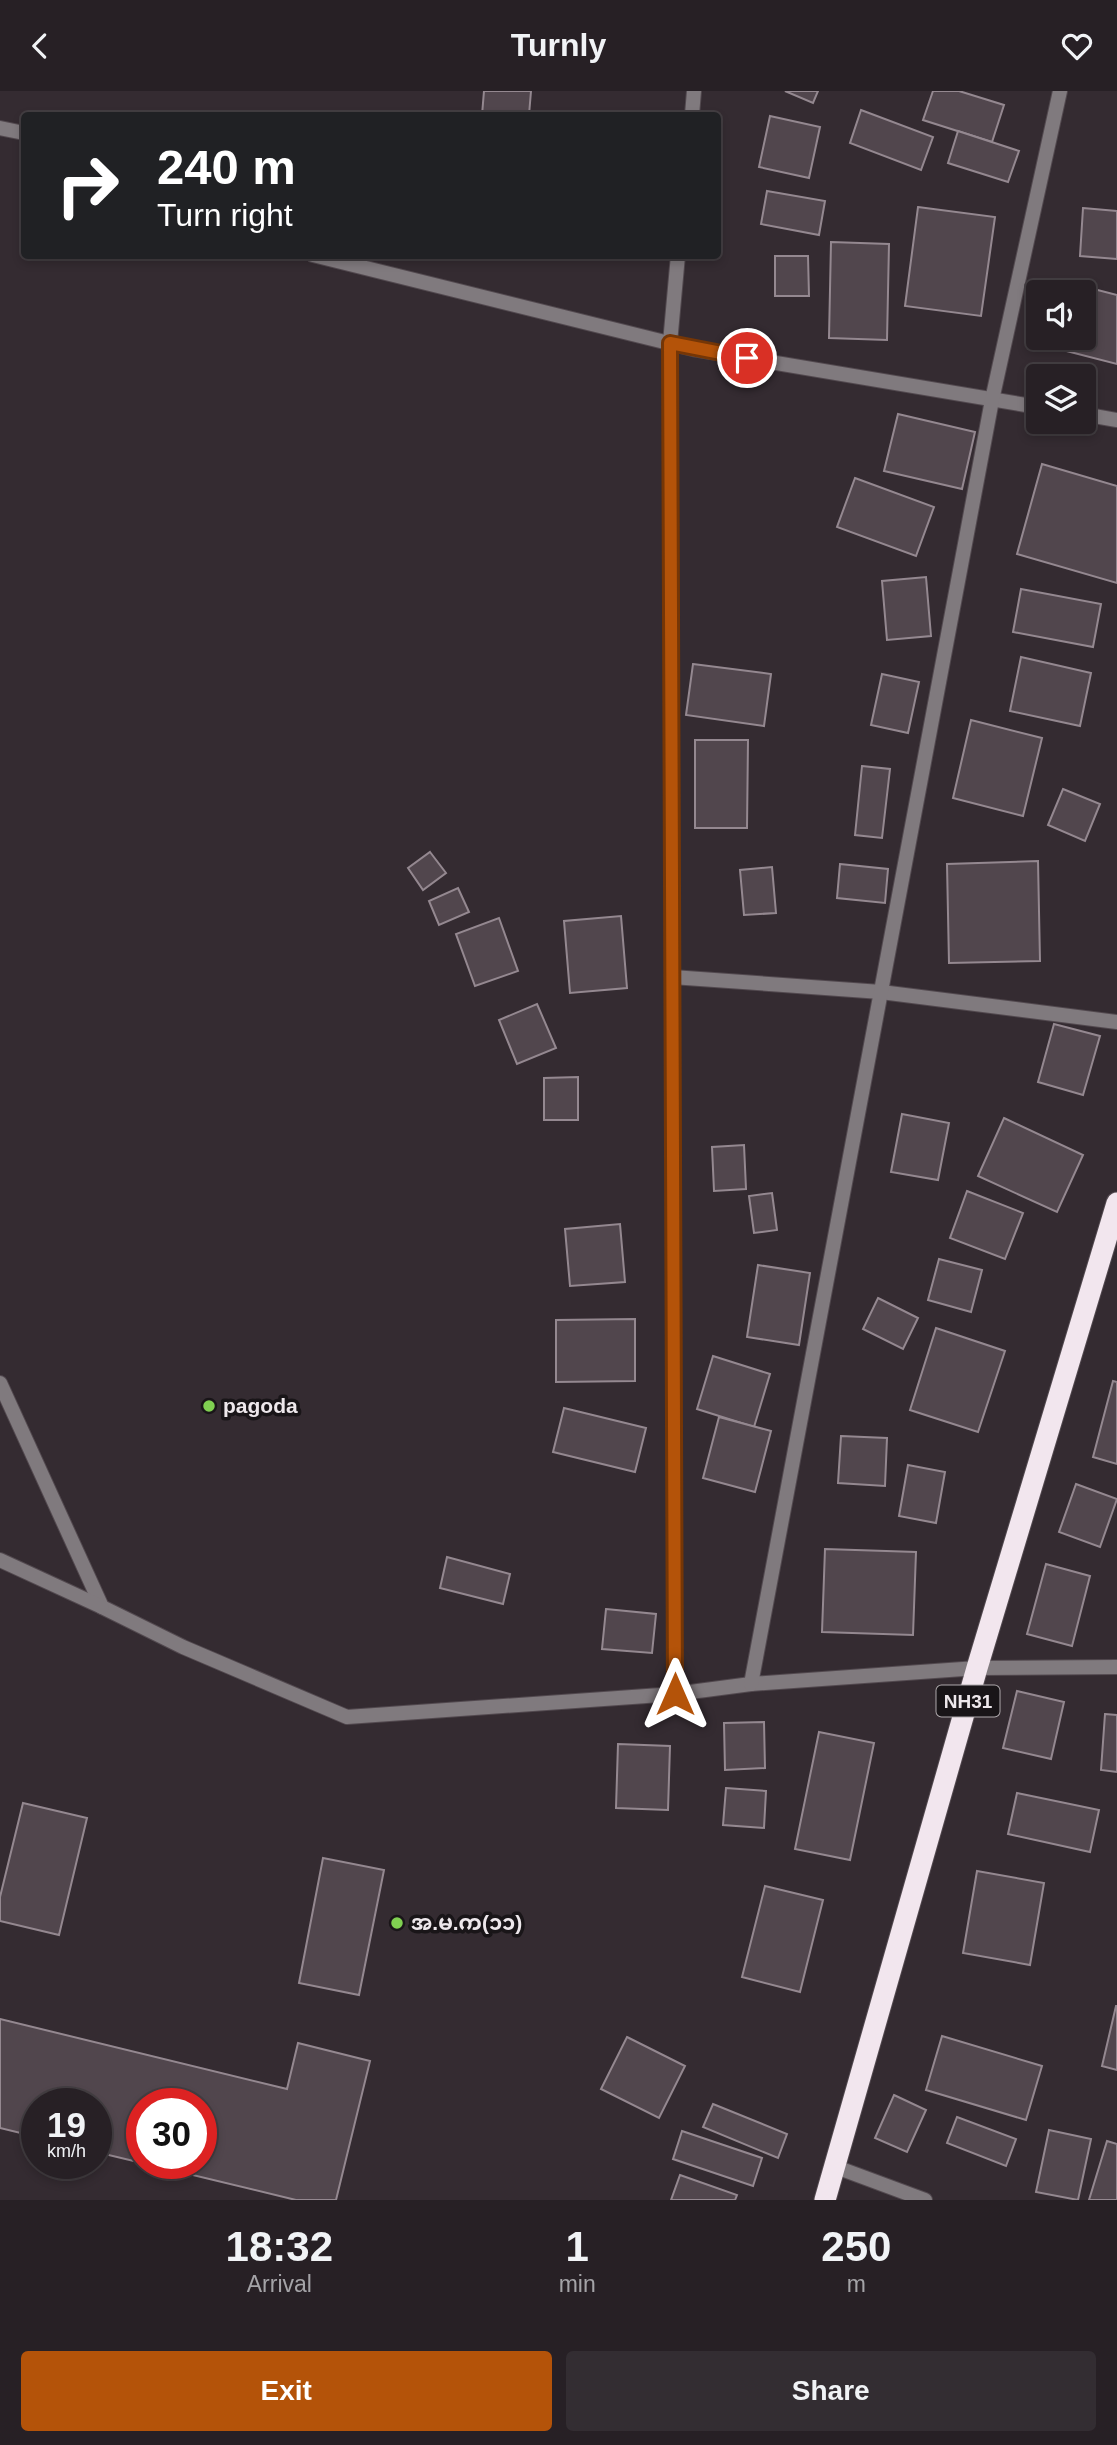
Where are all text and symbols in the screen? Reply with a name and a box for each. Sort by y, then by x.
icon: back [21,27,59,65]
text: Turnly [511,27,606,63]
icon: heart [1058,27,1096,65]
icon: right [42,140,133,231]
text: 240 m [157,140,296,194]
text: Turn right [157,197,293,233]
map controls [1026,280,1096,434]
button: sound [1026,280,1096,350]
pin [717,328,777,388]
icon: arrive [728,339,766,377]
button: layers [1026,364,1096,434]
place label: pagoda [223,1394,298,1417]
marker: pagoda [201,1398,217,1414]
position arrow [638,1657,712,1731]
road number: NH31 [936,1685,1000,1717]
place label: အ.မ.က(၁၁) [411,1911,522,1934]
marker: အ.မ.က(၁၁) [389,1915,405,1931]
speed limit sign: 30 [126,2088,217,2179]
text: 19 [47,2105,86,2144]
text: km/h [47,2141,86,2161]
text: 18:32 [226,2223,333,2270]
text: 1 [565,2223,589,2270]
text: 250 [821,2223,891,2270]
text: Arrival [247,2271,312,2297]
text: min [559,2271,596,2297]
text: m [847,2271,866,2297]
button: Exit [21,2351,552,2431]
button: Share [566,2351,1096,2431]

